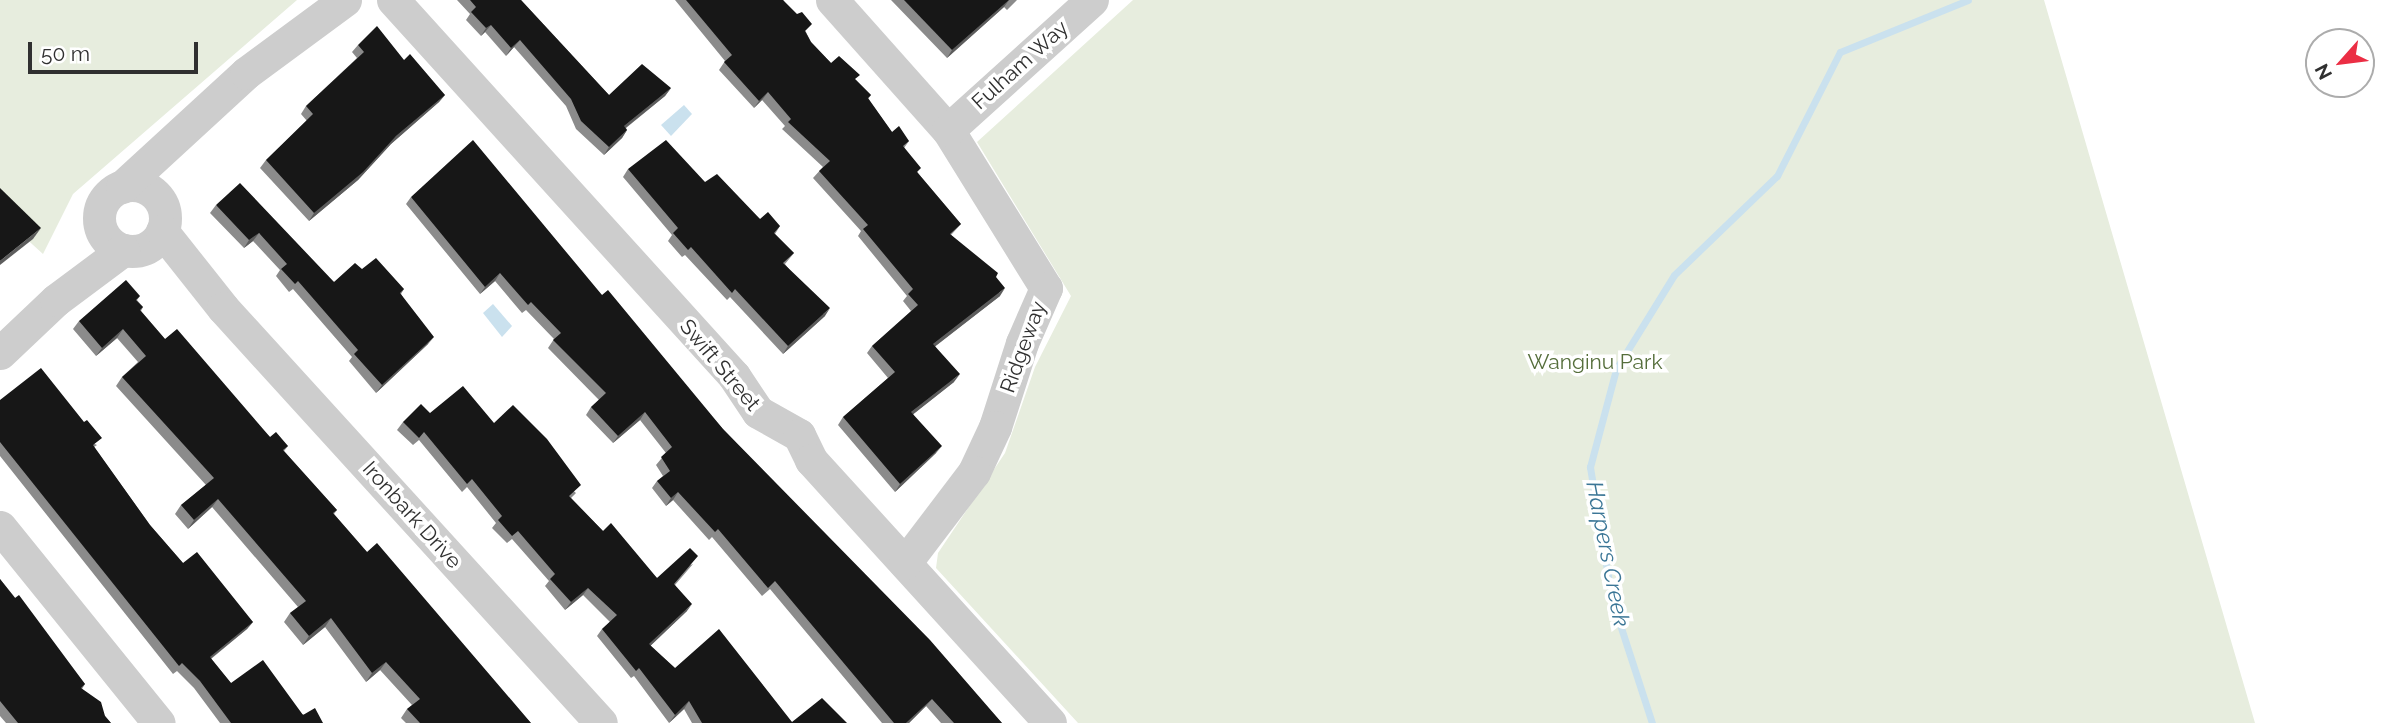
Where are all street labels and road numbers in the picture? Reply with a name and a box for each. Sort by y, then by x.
street label: Fulham Way [966,15,1074,115]
street label: Ridgeway [995,298,1051,396]
street label: Swift Street [674,314,766,416]
street label: Ironbark Drive [357,456,467,574]

